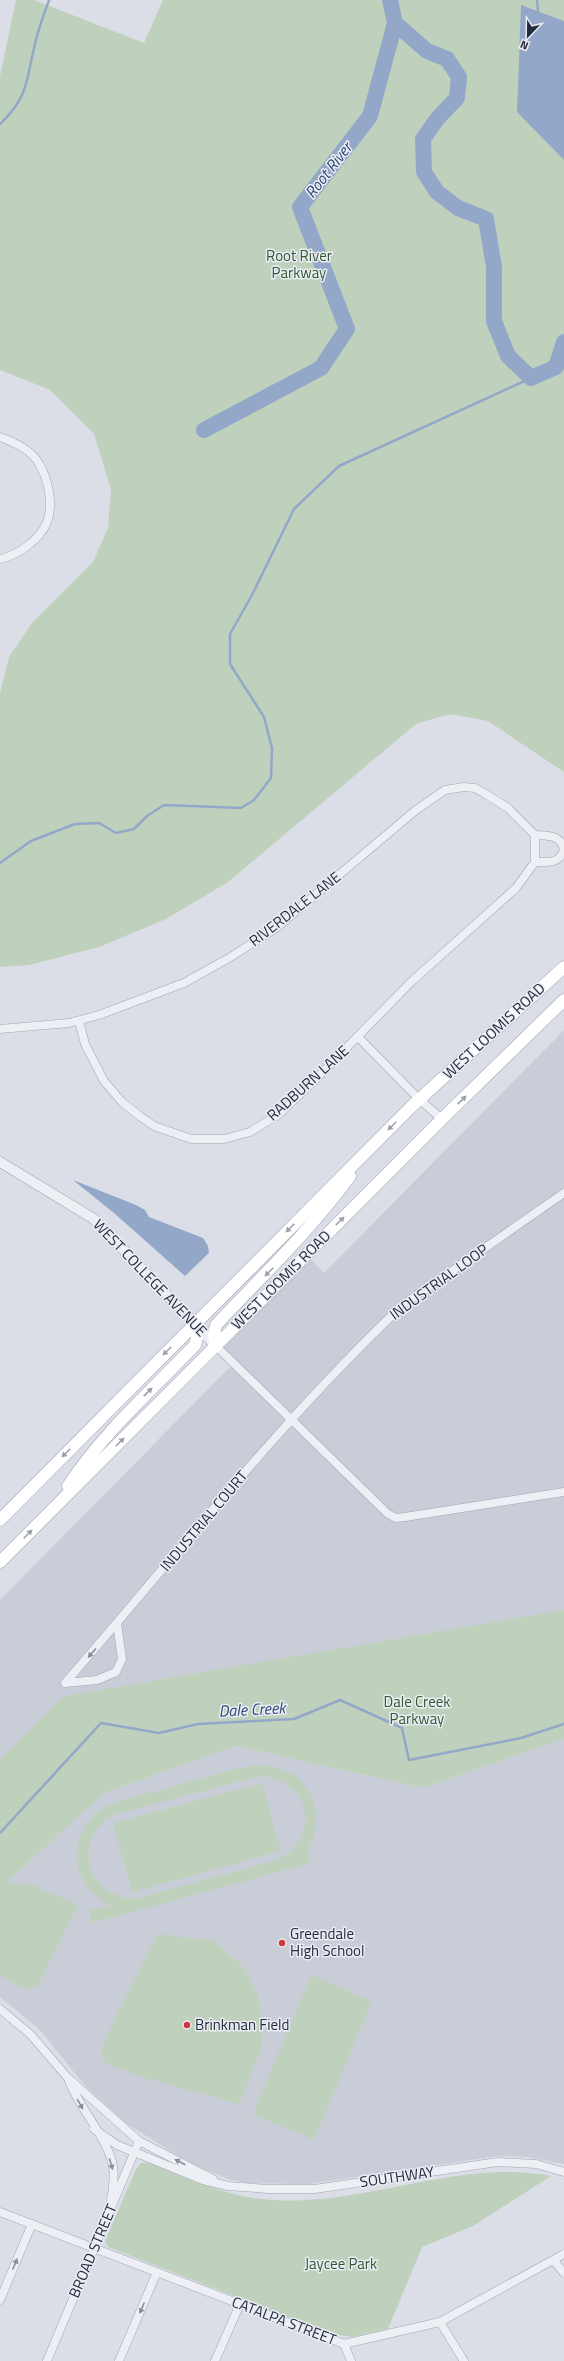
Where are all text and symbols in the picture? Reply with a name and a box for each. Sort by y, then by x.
north arrow [508,16,548,56]
text: N [518,36,531,54]
water label: Root River [299,135,359,203]
park label: Root River Parkway [266,244,332,284]
street label: RIVERDALE LANE [244,865,345,952]
street label: WEST LOOMIS ROAD [437,977,550,1084]
street label: RADBURN LANE [261,1039,354,1126]
one-way arrow [457,1095,467,1105]
one-way arrow [387,1122,397,1131]
street label: WEST COLLEGE AVENUE [88,1214,213,1342]
one-way arrow [335,1217,345,1226]
one-way arrow [285,1223,295,1233]
street label: WEST LOOMIS ROAD [226,1225,336,1335]
street label: INDUSTRIAL LOOP [385,1238,493,1325]
one-way arrow [264,1267,274,1277]
one-way arrow [162,1346,172,1356]
one-way arrow [143,1388,153,1397]
one-way arrow [115,1437,125,1447]
one-way arrow [61,1448,71,1458]
street label: INDUSTRIAL COURT [154,1465,253,1576]
one-way arrow [23,1529,33,1539]
one-way arrow [87,1648,96,1658]
park label: Dale Creek Parkway [383,1690,451,1730]
water label: Dale Creek [218,1695,288,1723]
place label: Greendale High School [290,1922,365,1962]
marker: Greendale High School [277,1938,287,1948]
place label: Brinkman Field [195,2013,290,2036]
marker: Brinkman Field [182,2020,192,2030]
one-way arrow [76,2098,83,2110]
one-way arrow [108,2158,114,2170]
one-way arrow [175,2159,186,2165]
street label: SOUTHWAY [358,2160,436,2193]
street label: BROAD STREET [62,2200,123,2301]
park label: Jaycee Park [305,2252,377,2275]
one-way arrow [12,2258,18,2270]
street label: CATALPA STREET [229,2290,340,2351]
one-way arrow [138,2303,144,2315]

